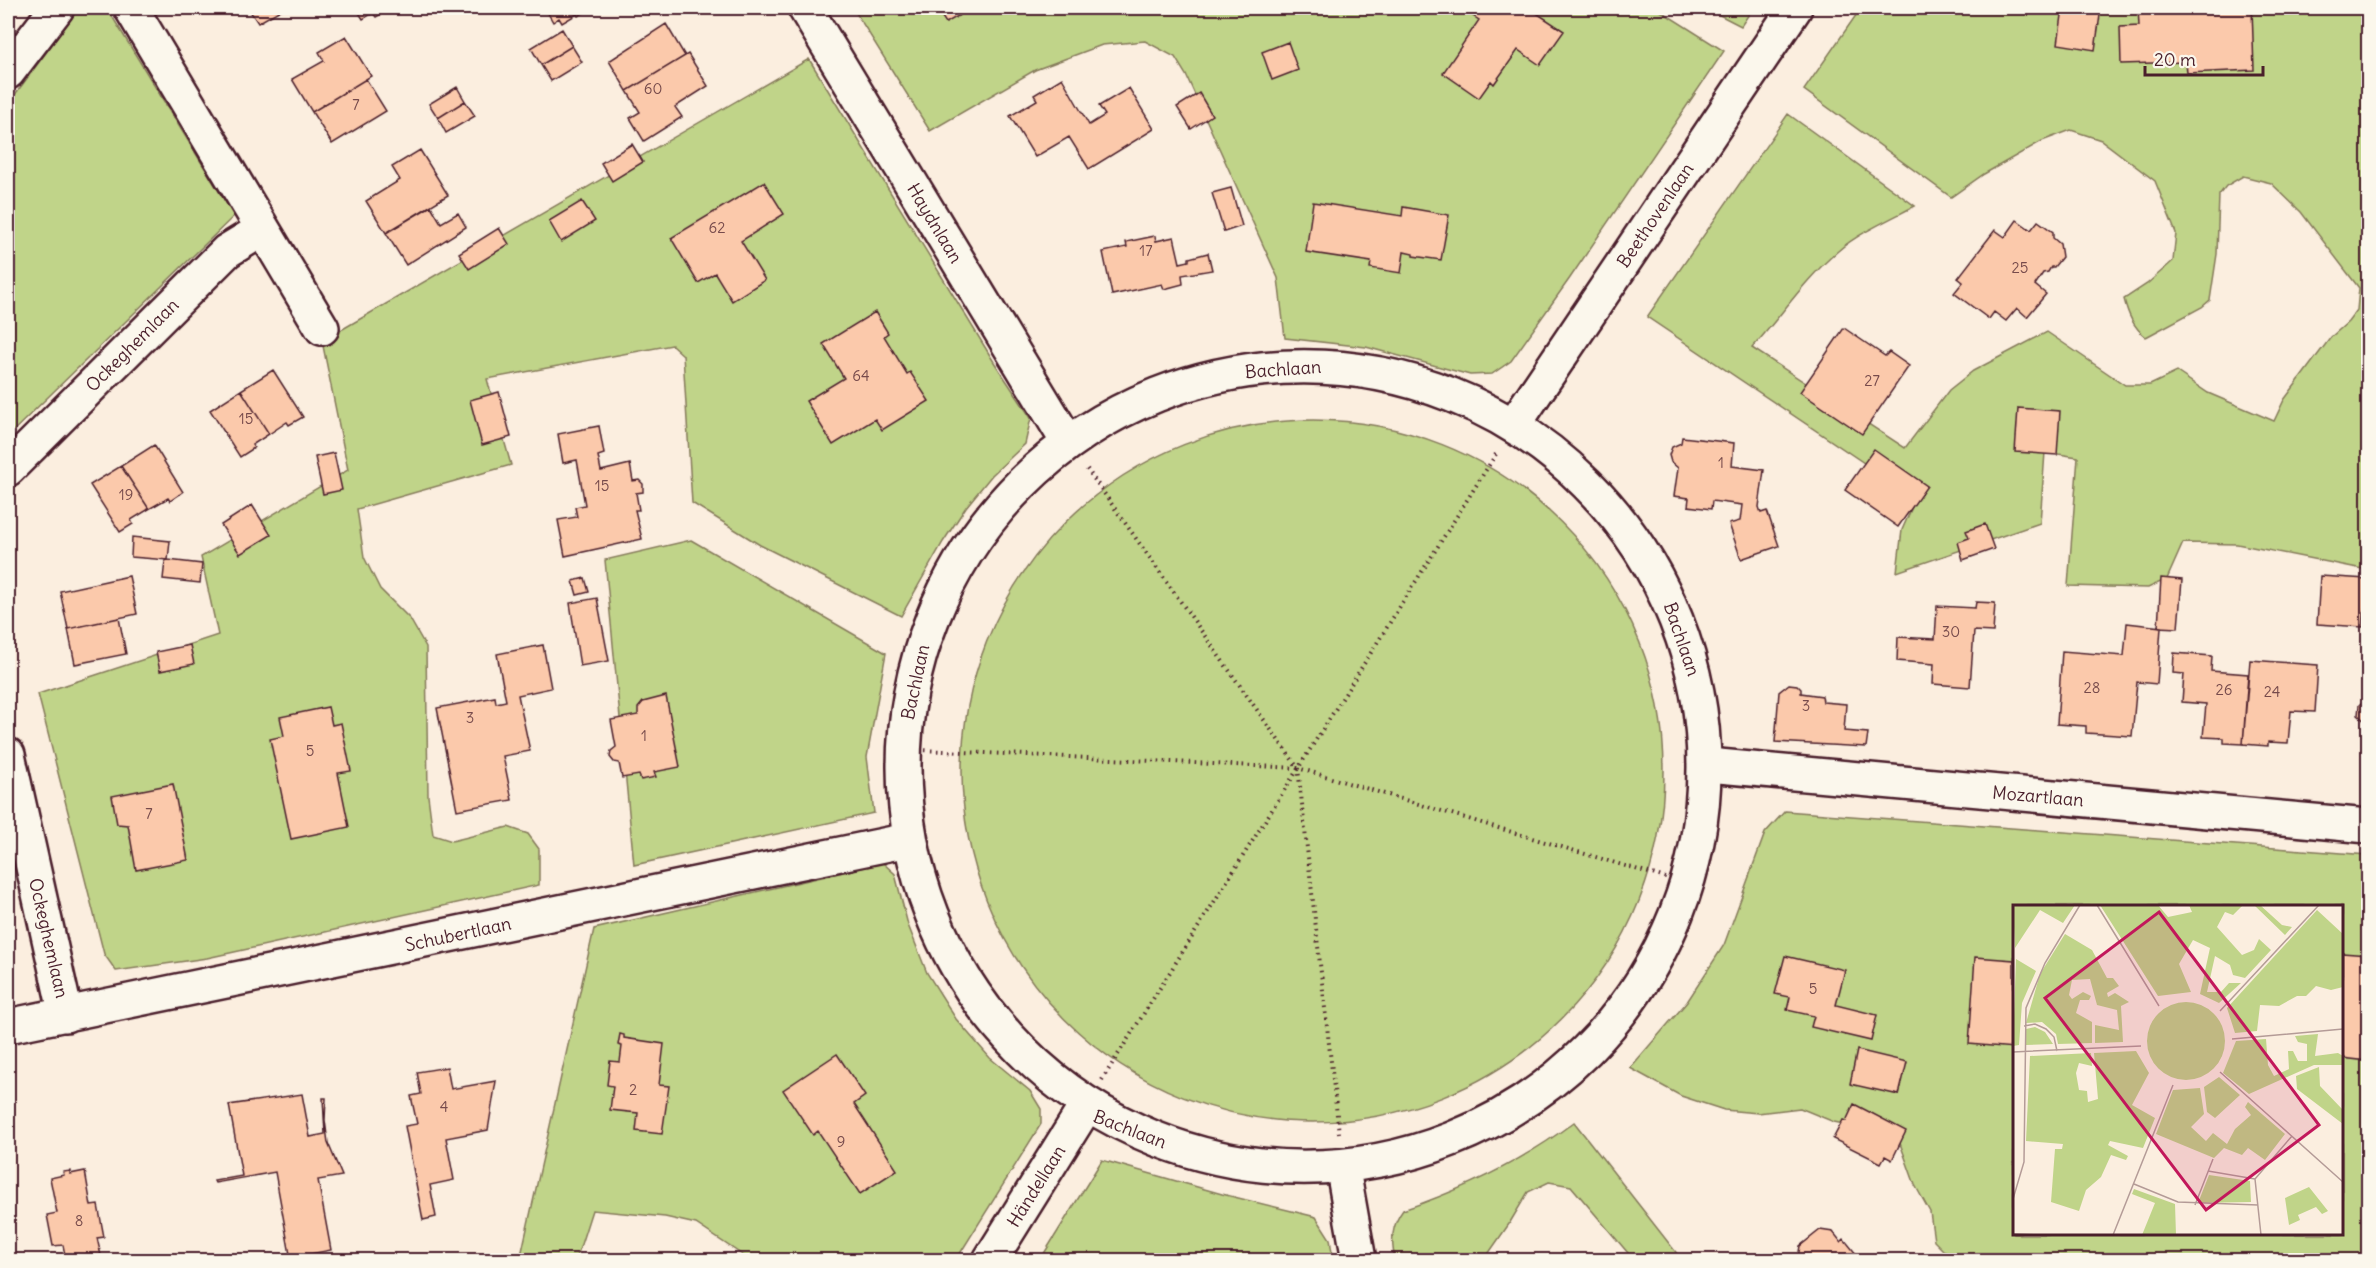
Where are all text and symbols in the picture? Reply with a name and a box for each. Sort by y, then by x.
scale bar [2145,39,2264,77]
text: 20 m [2154,48,2196,71]
house number: 60 [644,79,662,98]
house number: 7 [352,95,360,114]
street label: Beethovenlaan [1611,158,1699,272]
street label: Haydnlaan [902,179,968,267]
house number: 62 [709,218,725,237]
house number: 17 [1139,241,1153,260]
house number: 25 [2012,258,2028,277]
street label: Ockeghemlaan [80,293,184,397]
street label: Bachlaan [1244,355,1322,383]
house number: 64 [852,366,870,385]
house number: 27 [1864,371,1880,390]
house number: 15 [239,409,253,428]
house number: 1 [1718,453,1724,472]
house number: 15 [595,476,609,495]
house number: 19 [119,485,133,504]
street label: Bachlaan [1659,599,1705,679]
house number: 30 [1942,622,1960,641]
street label: Bachlaan [896,642,934,722]
house number: 28 [2084,678,2100,697]
house number: 26 [2216,680,2232,699]
house number: 24 [2264,682,2281,701]
house number: 3 [1802,696,1810,715]
house number: 3 [466,708,474,727]
house number: 1 [641,726,647,745]
house number: 5 [306,741,314,760]
street label: Mozartlaan [1991,781,2085,811]
house number: 7 [145,804,153,823]
street label: Ockeghemlaan [24,876,74,1000]
inset map [2013,905,2343,1235]
street label: Schubertlaan [403,912,513,956]
house number: 5 [1809,979,1817,998]
house number: 2 [629,1080,637,1099]
house number: 4 [440,1097,449,1116]
street label: Bachlaan [1090,1105,1170,1153]
house number: 9 [837,1132,845,1151]
street label: Händellaan [1002,1141,1070,1231]
house number: 8 [75,1211,83,1230]

